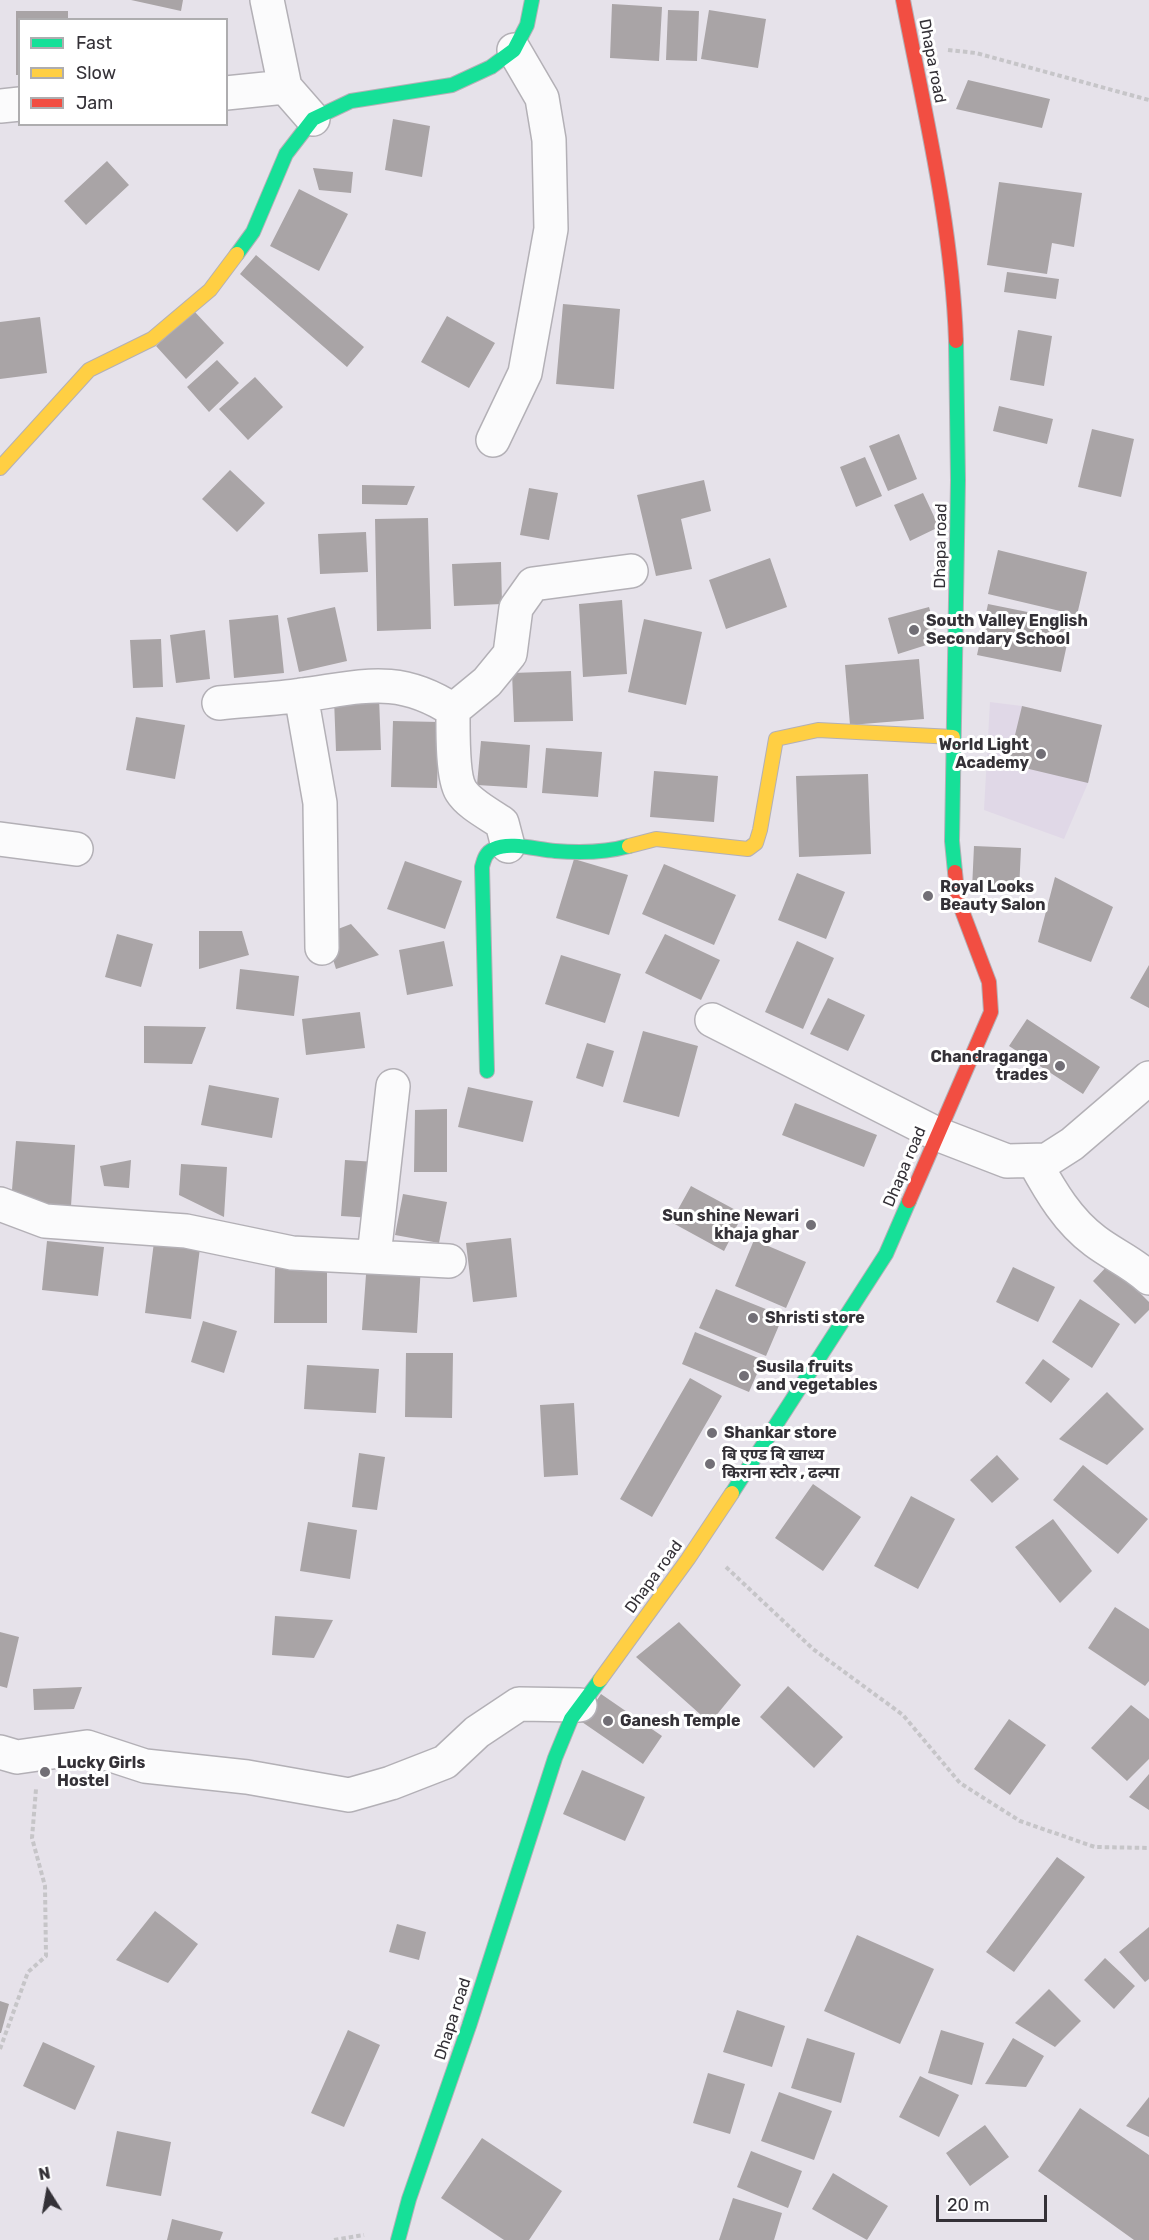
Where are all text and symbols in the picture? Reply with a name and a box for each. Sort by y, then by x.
street label: Dhapa road [914,17,950,105]
legend [18,18,228,126]
text: Fast [76,32,112,54]
text: Slow [76,62,116,84]
text: Jam [76,92,113,114]
street label: Dhapa road [931,503,951,589]
place label: South Valley English Secondary School [926,611,1088,649]
marker: South Valley English Secondary School [907,623,921,637]
place label: World Light Academy [939,735,1029,773]
marker: World Light Academy [1034,747,1048,761]
place label: Royal Looks Beauty Salon [940,877,1046,915]
marker: Royal Looks Beauty Salon [921,889,935,903]
place label: Chandraganga trades [931,1047,1048,1085]
marker: Chandraganga trades [1053,1059,1067,1073]
street label: Dhapa road [879,1124,931,1210]
place label: Sun shine Newari khaja ghar [662,1206,799,1244]
marker: Sun shine Newari khaja ghar [804,1218,818,1232]
place label: Shristi store [765,1308,865,1328]
marker: Shristi store [746,1311,760,1325]
place label: Susila fruits and vegetables [756,1357,877,1395]
marker: Susila fruits and vegetables [737,1369,751,1383]
place label: Shankar store [724,1423,837,1443]
marker: Shankar store [705,1426,719,1440]
place label: बि एण्ड बि खाध्य किराना स्टोर , ढल्पा [722,1445,840,1483]
marker: बि एण्ड बि खाध्य किराना स्टोर , ढल्पा [703,1457,717,1471]
street label: Dhapa road [621,1537,687,1617]
place label: Ganesh Temple [620,1711,740,1731]
marker: Ganesh Temple [601,1714,615,1728]
place label: Lucky Girls Hostel [57,1753,145,1791]
marker: Lucky Girls Hostel [38,1765,52,1779]
street label: Dhapa road [431,1975,475,2063]
north arrow [18,2162,78,2222]
text: N [37,2163,52,2184]
scale bar [939,2183,1050,2221]
text: 20 m [947,2194,989,2216]

